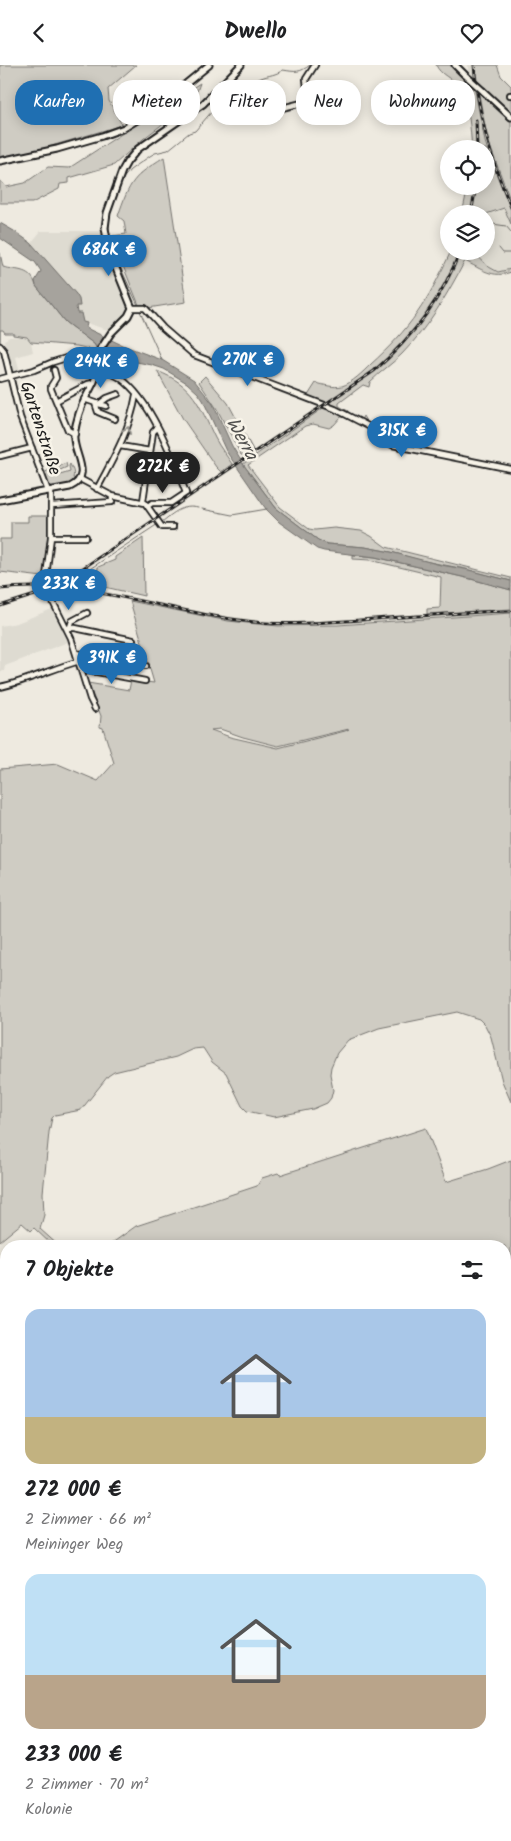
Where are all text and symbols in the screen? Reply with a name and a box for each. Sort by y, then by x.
text: Dwello [224,15,287,50]
icon: back [25,19,53,47]
icon: heart [458,19,486,47]
chip: Kaufen [15,80,103,125]
chip: Mieten [113,80,200,125]
chip: Filter [210,80,286,125]
chip: Neu [296,80,361,125]
chip: Wohnung [371,80,475,125]
map controls [440,140,495,260]
button: locate [440,140,495,195]
button: layers [440,205,495,260]
pin: 686K € [68,235,150,277]
text: 686K € [83,238,135,263]
pin: 270K € [207,345,289,387]
pin: 244K € [60,347,142,389]
text: 270K € [222,348,274,373]
text: 244K € [75,350,127,375]
street label: Gartenstraße [11,378,68,479]
water label: Werra [217,412,266,467]
pin: 315K € [361,415,443,458]
text: 315K € [378,419,426,444]
one-way arrow [120,426,131,435]
pin: 272K € [122,451,204,494]
text: 272K € [137,455,189,480]
pin: 233K € [28,569,110,611]
text: 233K € [43,572,95,597]
pin: 391K € [71,643,153,685]
text: 391K € [88,646,136,671]
text: 7 Objekte [25,1254,114,1287]
icon: filters [458,1256,486,1284]
icon: home [211,1341,301,1431]
text: 272 000 € [25,1474,121,1507]
text: 2 Zimmer · 66 m² [25,1507,151,1532]
text: Meininger Weg [25,1532,123,1557]
icon: home [211,1606,301,1696]
text: 233 000 € [25,1739,122,1772]
text: 2 Zimmer · 70 m² [25,1772,149,1797]
text: Kolonie [25,1797,72,1822]

